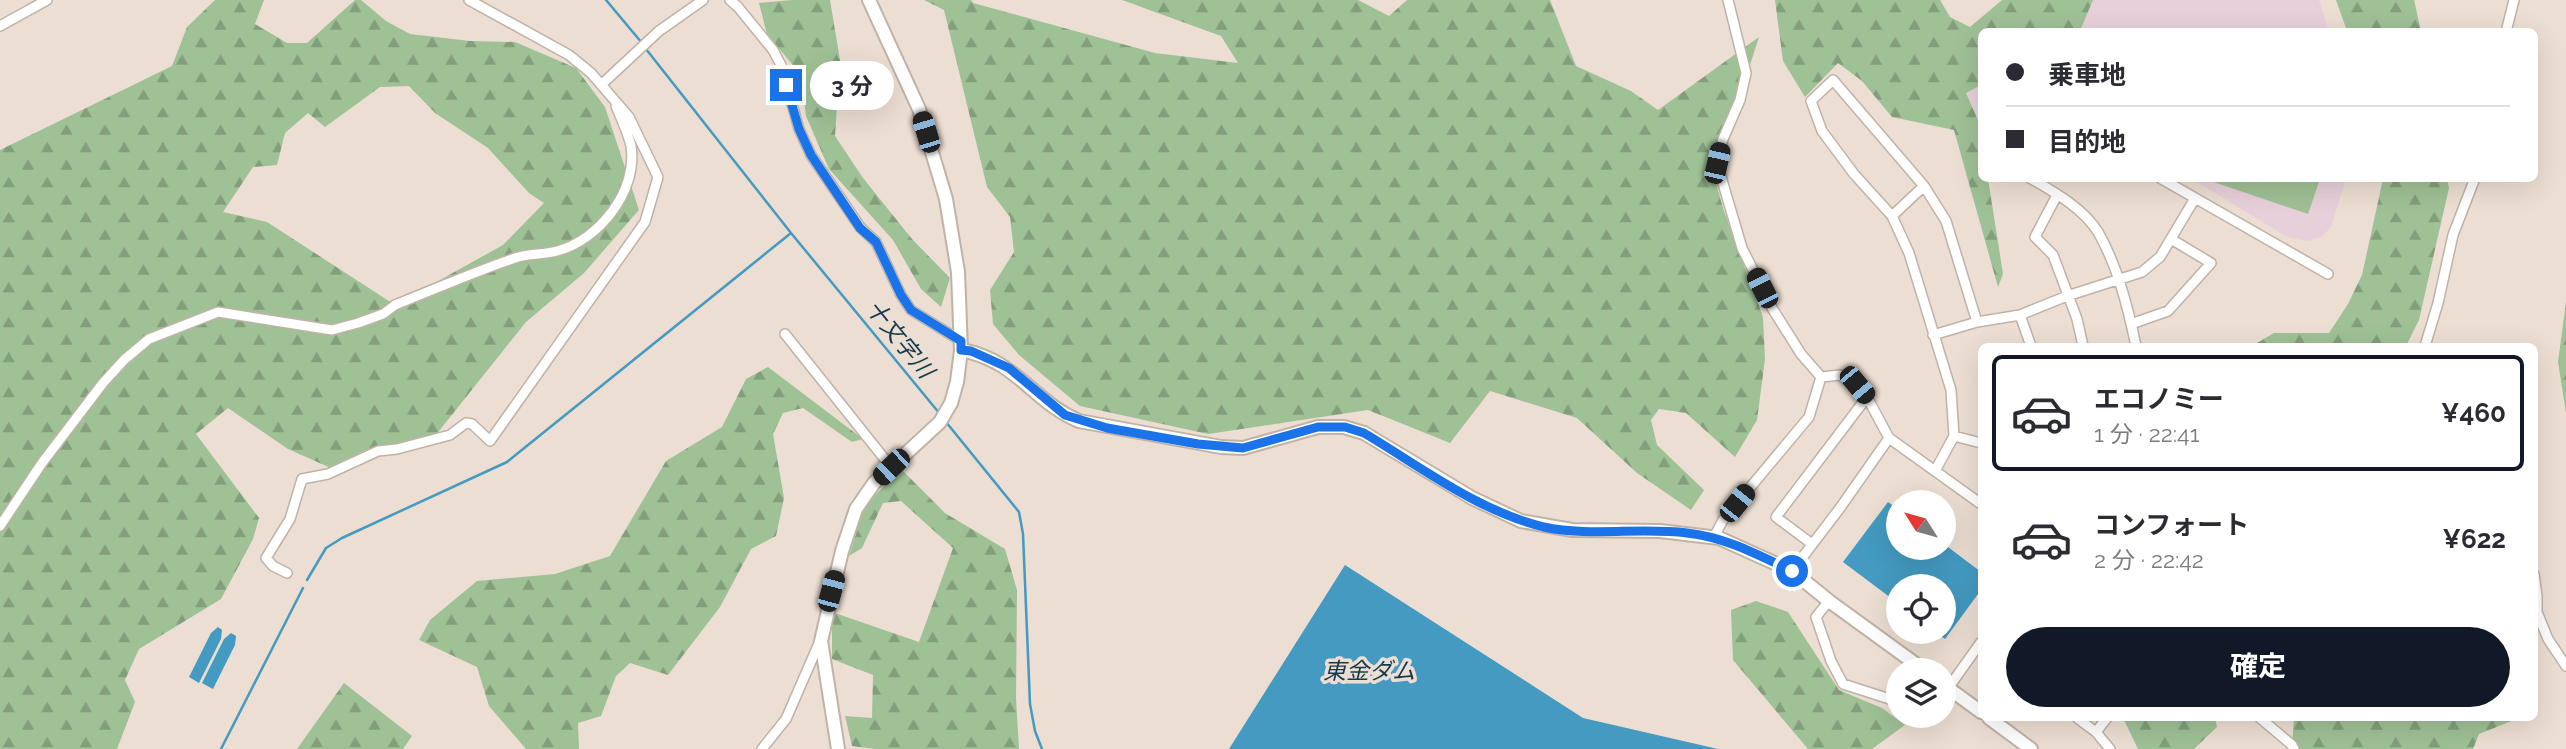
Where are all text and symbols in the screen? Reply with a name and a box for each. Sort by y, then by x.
callout: 3 分 [810,60,894,110]
text: 乗車地 [2048,60,2126,90]
route end [770,69,802,101]
text: 3 分 [831,72,873,99]
car [910,109,943,155]
text: 目的地 [2048,127,2126,157]
car [1703,140,1732,186]
car [1744,265,1781,311]
water label: 十文字川 [861,294,942,385]
car [1836,362,1879,408]
icon: car [2010,382,2073,445]
text: エコノミー [2094,384,2224,414]
text: ¥460 [2441,398,2506,428]
text: 1 分 · 22:41 [2094,420,2199,447]
car [869,445,914,489]
car [1716,480,1759,526]
north arrow [1886,490,1956,560]
map controls [1886,490,1956,728]
icon: car [2010,508,2073,571]
text: コンフォート [2094,510,2249,540]
text: ¥622 [2442,524,2506,554]
text: 2 分 · 22:42 [2094,546,2204,573]
route start [1776,555,1808,587]
car [816,568,847,614]
button: locate [1886,574,1956,644]
button: 確定 [2006,627,2510,707]
water label: 東金ダム [1323,657,1415,684]
button: layers [1886,658,1956,728]

